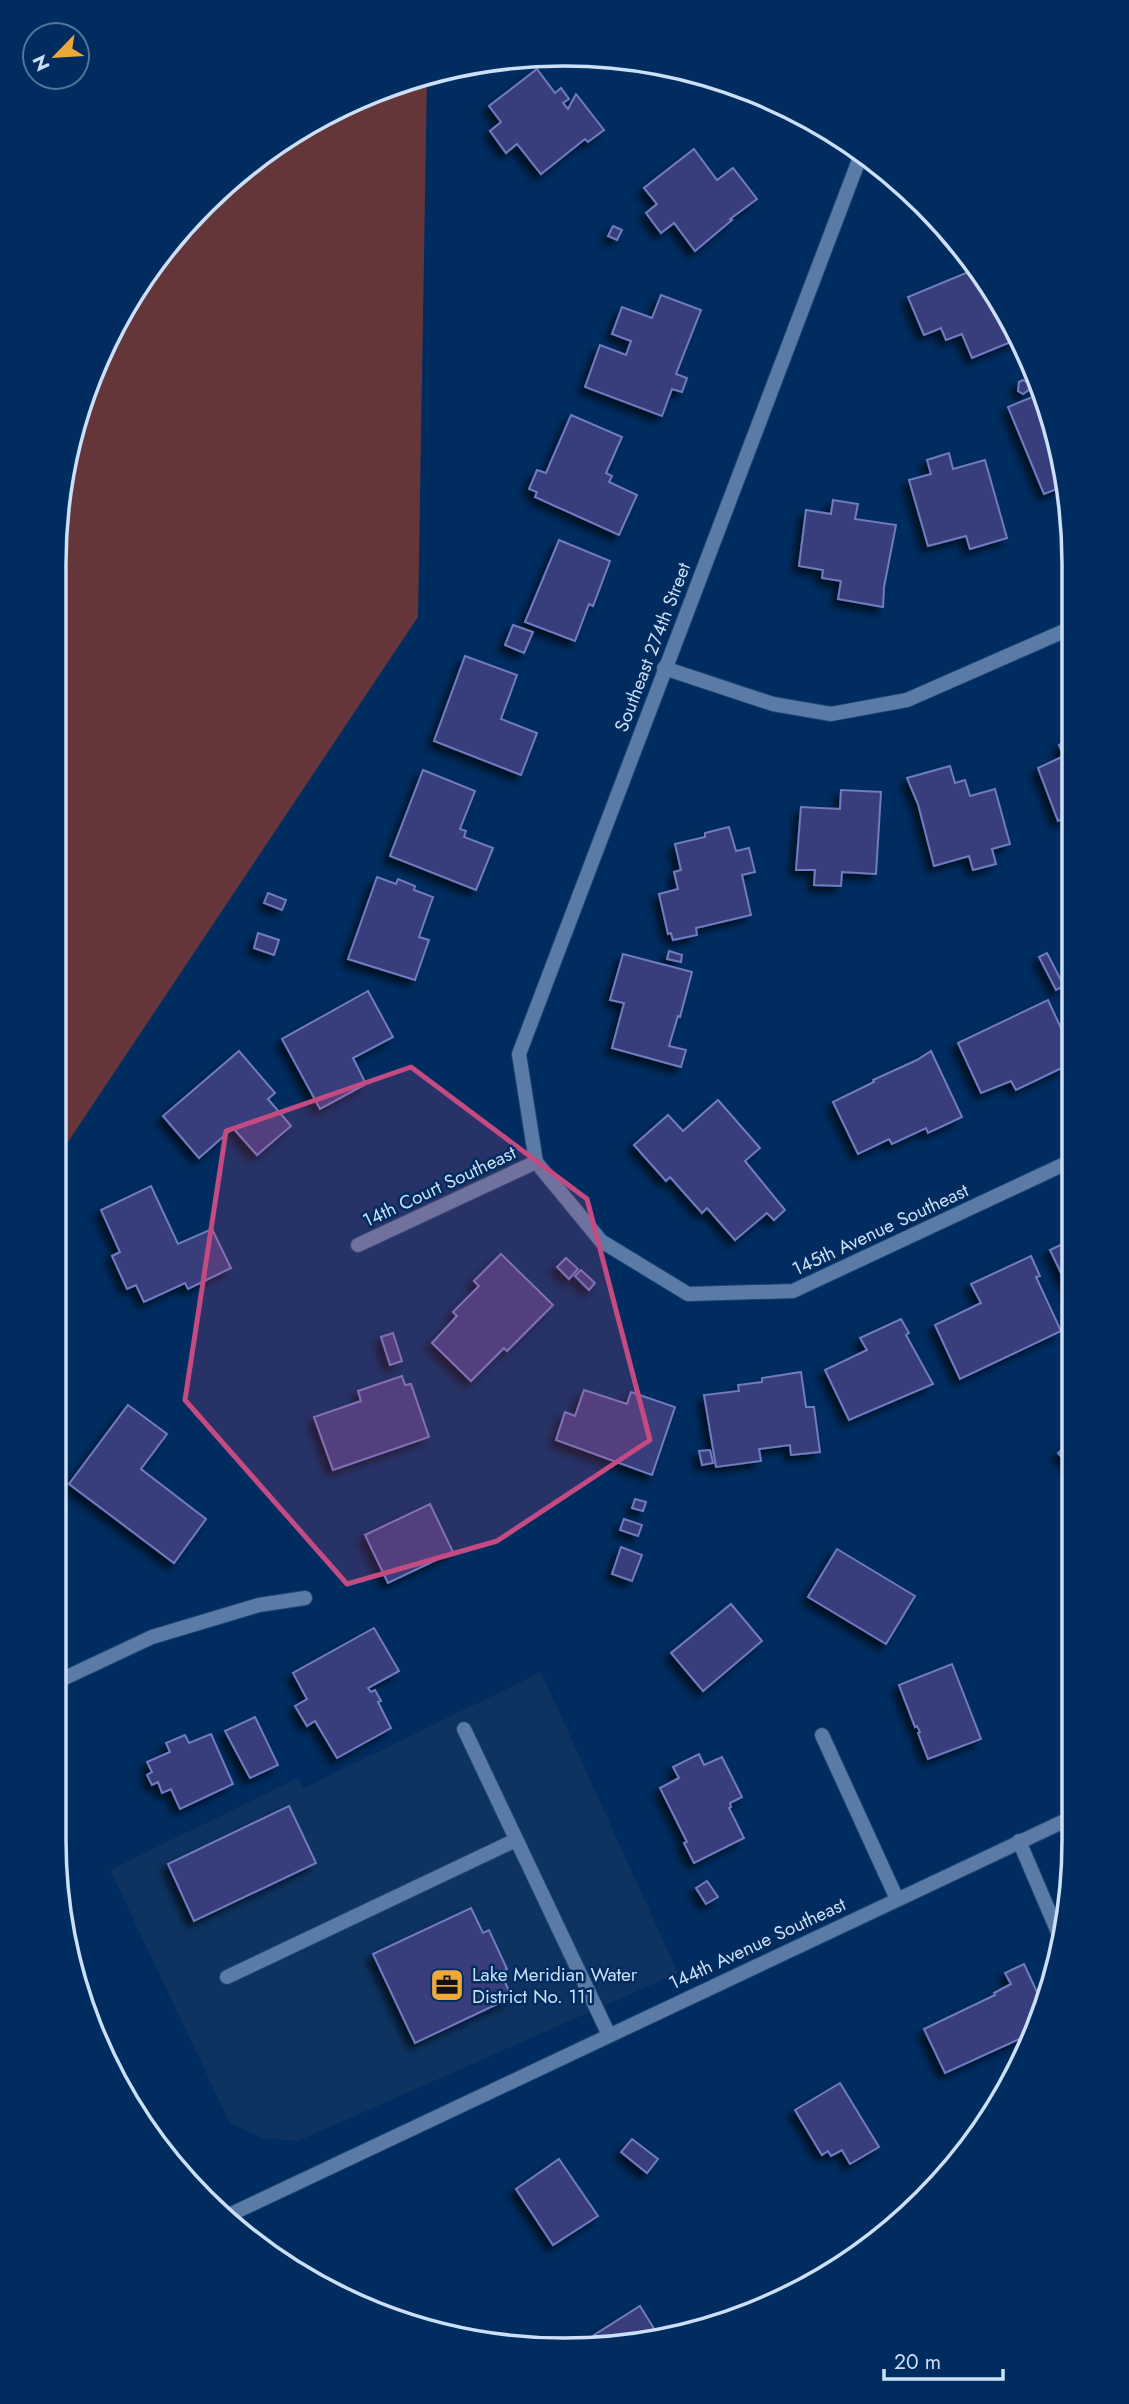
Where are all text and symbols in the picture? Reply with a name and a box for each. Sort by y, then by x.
north arrow [21,21,91,91]
text: N [26,50,56,76]
street label: Southeast 274th Street [608,558,697,736]
street label: 14th Court Southeast [358,1139,521,1234]
street label: 145th Avenue Southeast [788,1176,973,1282]
street label: 144th Avenue Southeast [664,1890,850,1996]
place label: Lake Meridian Water District No. 111 [472,1961,638,2010]
office icon: Lake Meridian Water District No. 111 [428,1966,466,2004]
scale bar [884,2338,1003,2382]
text: 20 m [894,2347,941,2377]

